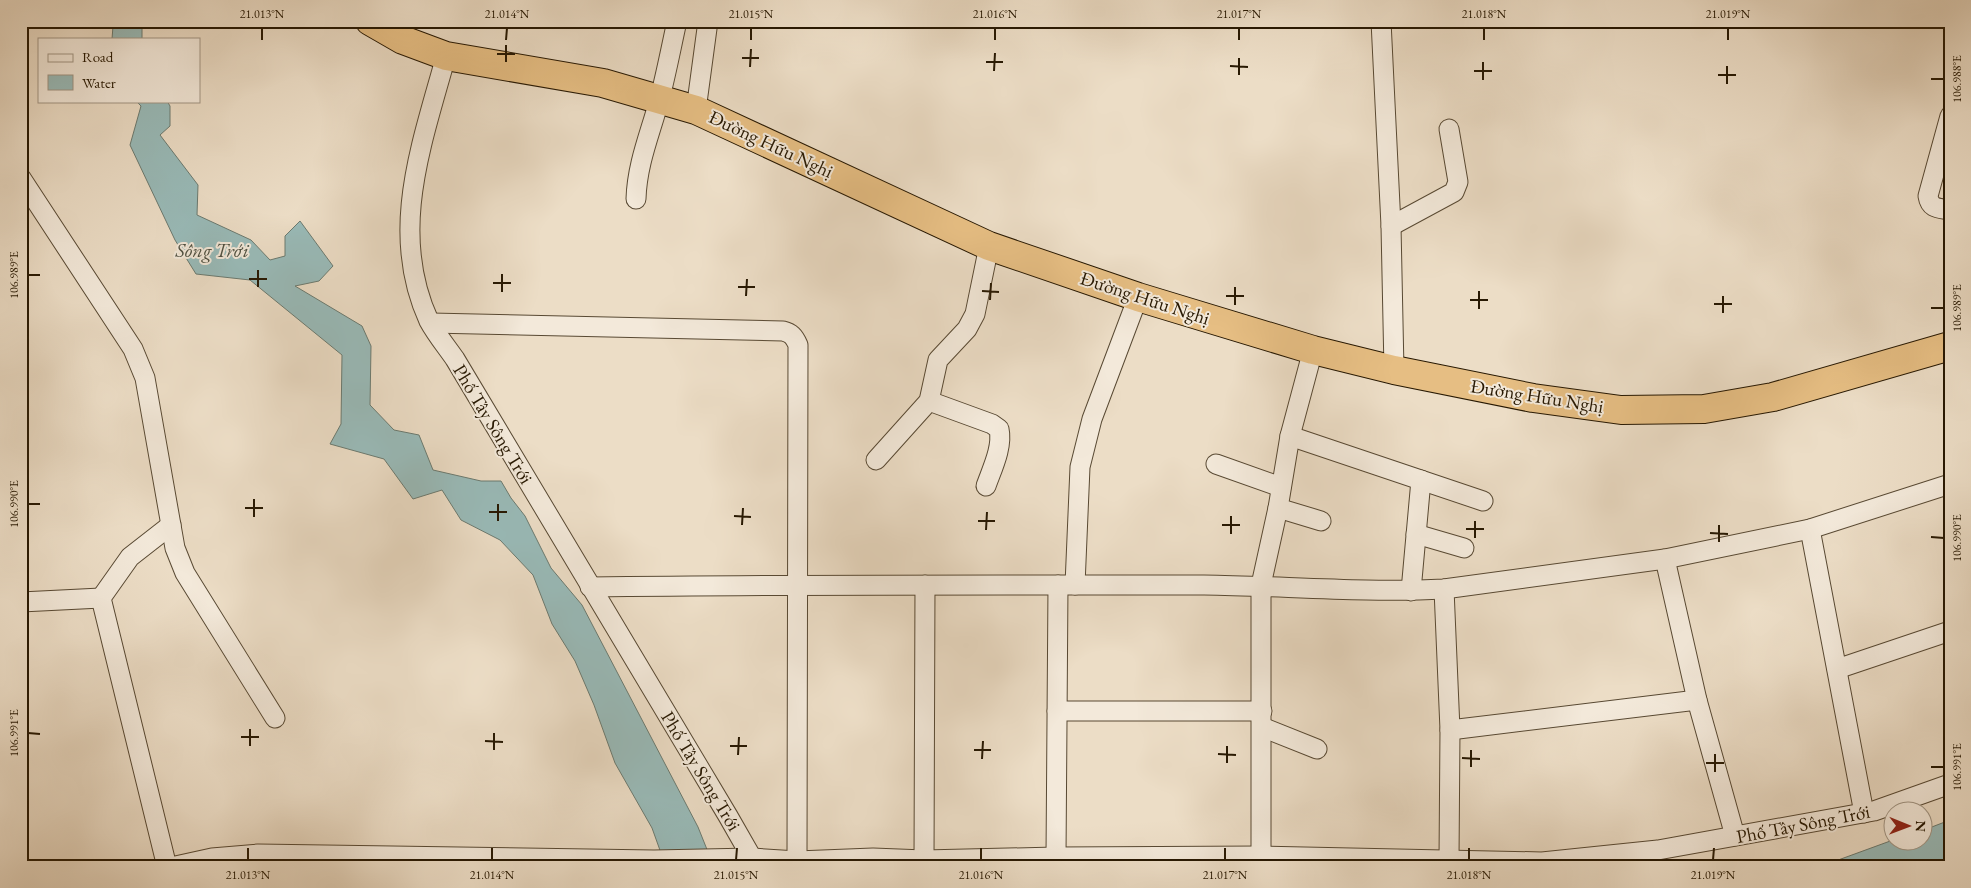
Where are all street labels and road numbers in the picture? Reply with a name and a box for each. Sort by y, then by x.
street label: Đường Hữu Nghị [705,104,837,184]
street label: Đường Hữu Nghị [1077,265,1213,331]
street label: Phố Tây Sông Trới [447,359,539,489]
street label: Đường Hữu Nghị [1469,373,1606,419]
street label: Phố Tây Sông Trới [655,706,747,836]
street label: Phố Tây Sông Trới [1734,799,1872,849]

